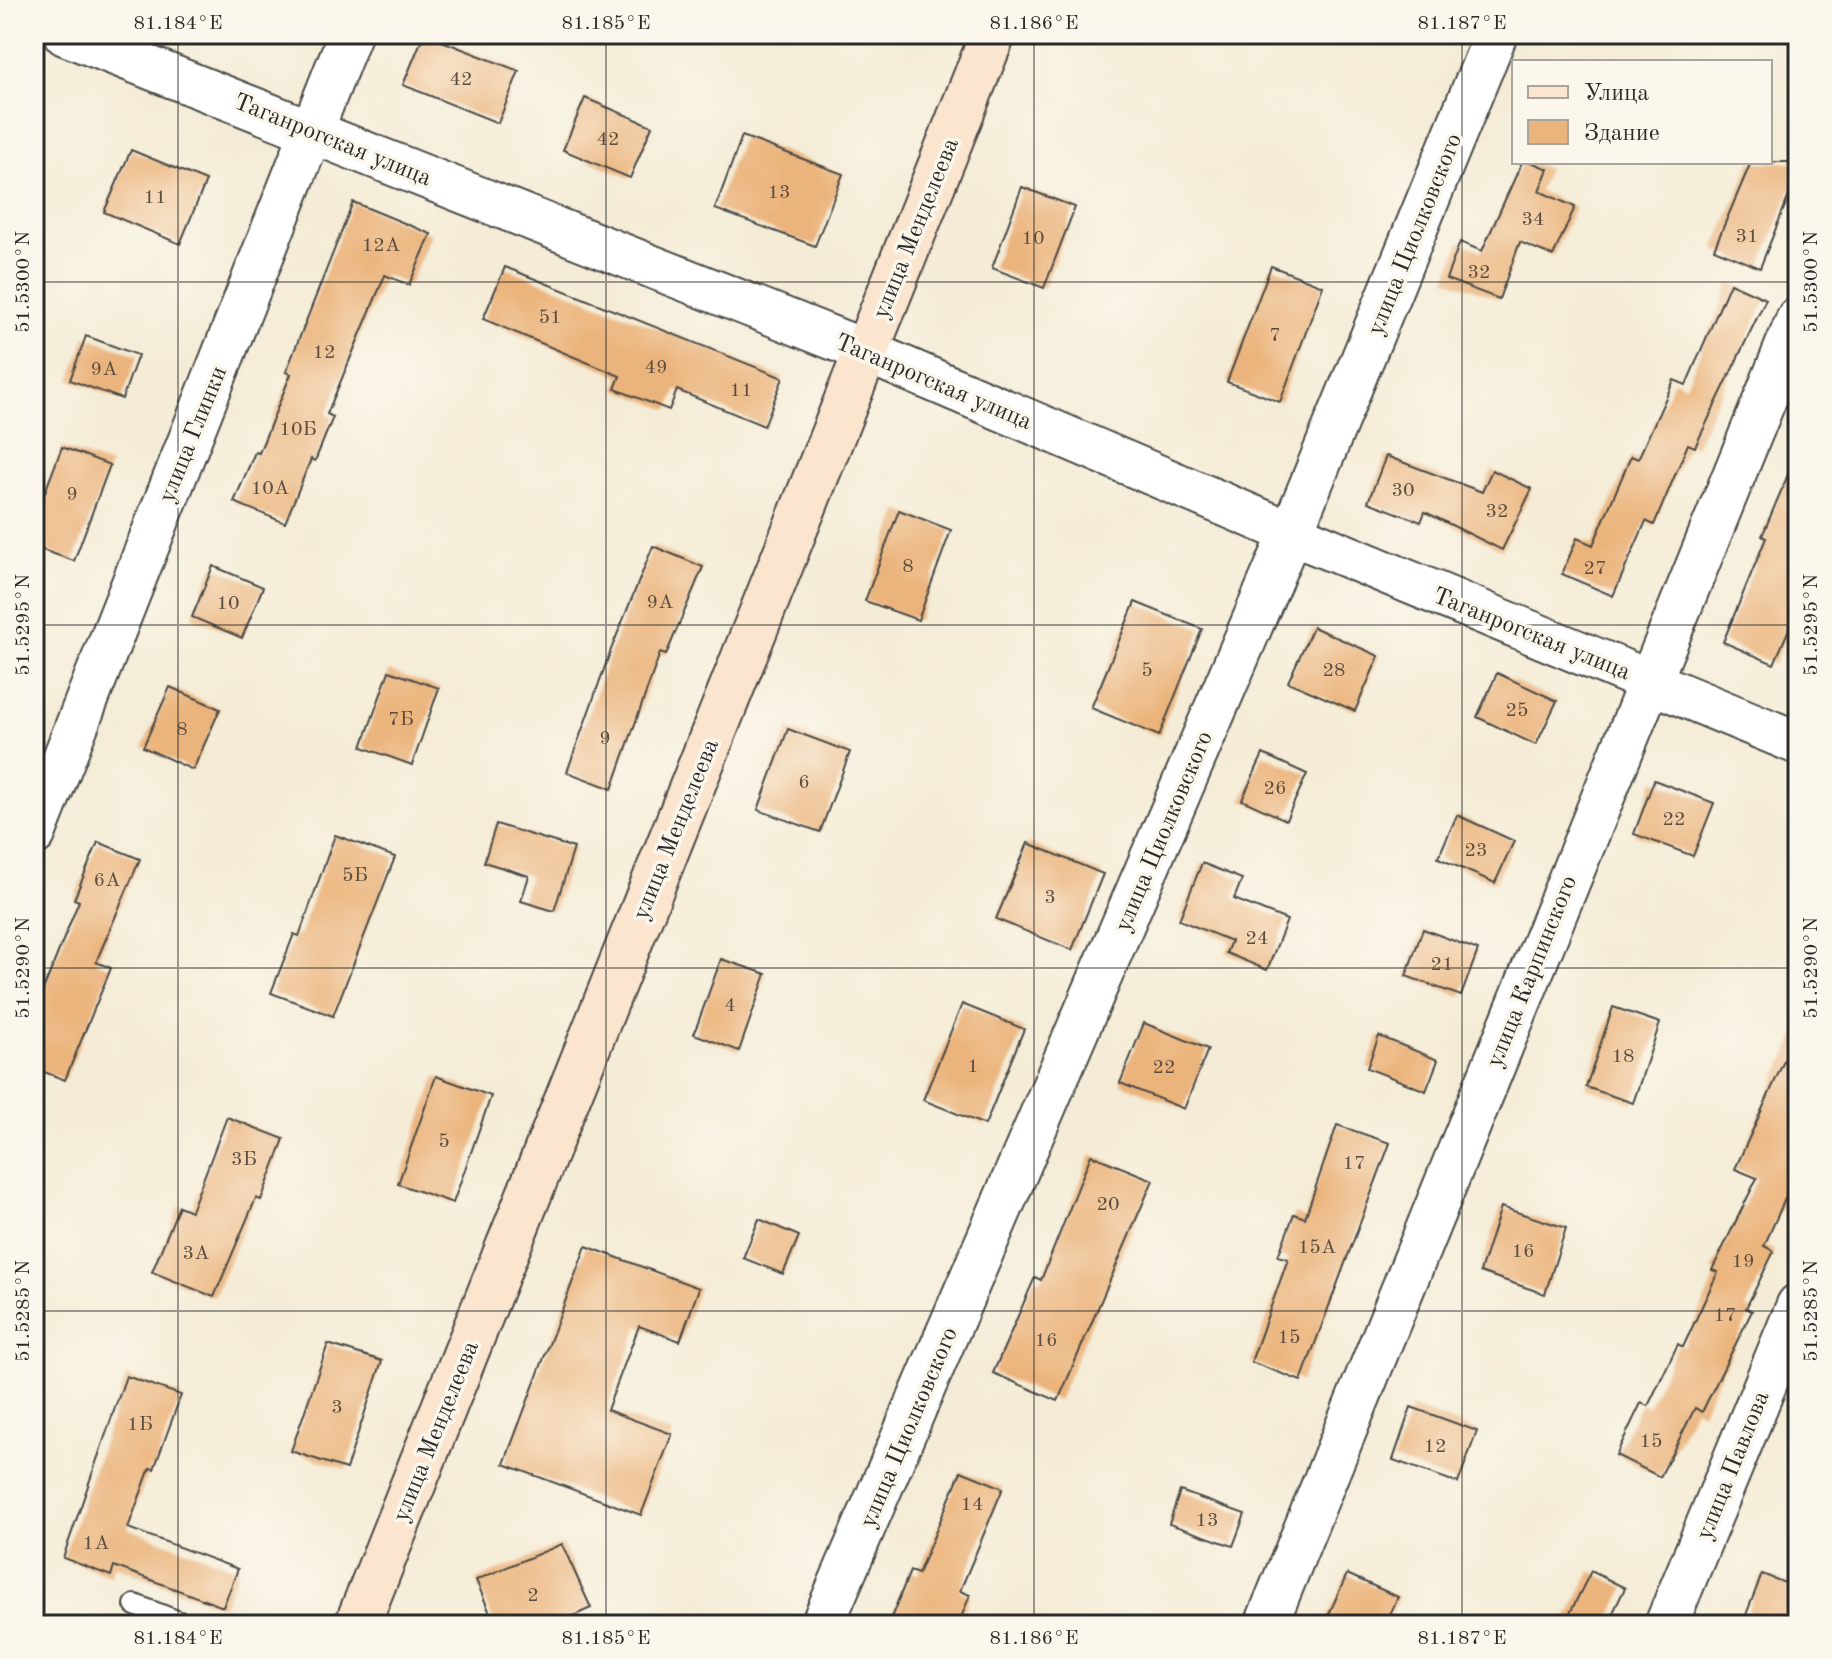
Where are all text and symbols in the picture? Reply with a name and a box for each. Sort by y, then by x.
text: 81.184°E [134,14,223,34]
text: 81.185°E [562,14,651,34]
text: 81.186°E [990,14,1079,34]
text: 81.187°E [1418,14,1507,34]
legend [1512,60,1772,164]
house number: 42 [449,70,473,90]
text: Улица [1584,82,1649,106]
street label: Таганрогская улица [230,90,435,192]
text: Здание [1584,122,1660,146]
house number: 42 [596,130,620,150]
street label: улица Циолковского [1364,130,1467,339]
street label: улица Менделеева [870,135,964,323]
house number: 13 [767,183,791,203]
house number: 11 [143,188,167,208]
house number: 34 [1521,210,1545,230]
house number: 31 [1735,227,1759,247]
house number: 10 [1021,229,1045,249]
text: 51.5300°N [14,231,34,333]
text: 51.5300°N [1802,231,1822,333]
house number: 12А [362,236,400,256]
house number: 32 [1467,263,1491,283]
house number: 51 [538,308,562,328]
house number: 7 [1269,326,1281,346]
street label: Таганрогская улица [831,331,1035,435]
house number: 12 [312,343,336,363]
house number: 49 [644,358,668,378]
house number: 9А [91,360,117,380]
street label: улица Глинки [156,363,232,506]
house number: 11 [729,381,753,401]
house number: 10Б [279,420,317,440]
house number: 10А [251,479,289,499]
house number: 30 [1391,481,1415,501]
house number: 9 [66,485,78,505]
house number: 32 [1485,502,1509,522]
house number: 8 [902,557,914,577]
house number: 27 [1583,559,1607,579]
text: 51.5295°N [14,574,34,676]
text: 51.5295°N [1802,574,1822,676]
street label: Таганрогская улица [1429,584,1634,686]
house number: 9А [647,593,673,613]
house number: 10 [216,594,240,614]
house number: 5 [1141,661,1153,681]
house number: 28 [1322,661,1346,681]
house number: 25 [1505,701,1529,721]
house number: 7Б [388,710,414,730]
house number: 8 [176,720,188,740]
street label: улица Циолковского [1112,728,1218,936]
house number: 9 [599,729,611,749]
street label: улица Менделеева [630,736,724,924]
house number: 6 [798,773,810,793]
house number: 26 [1263,779,1287,799]
house number: 22 [1662,810,1686,830]
house number: 23 [1464,841,1488,861]
house number: 5Б [342,866,368,886]
house number: 6А [94,871,120,891]
street label: улица Карпинского [1483,872,1582,1071]
house number: 3 [1044,888,1056,908]
text: 51.5290°N [14,917,34,1019]
text: 51.5290°N [1802,917,1822,1019]
house number: 24 [1245,929,1269,949]
house number: 21 [1430,955,1454,975]
house number: 4 [724,996,736,1016]
house number: 18 [1611,1047,1635,1067]
house number: 1 [967,1057,979,1077]
house number: 22 [1152,1058,1176,1078]
house number: 5 [438,1132,450,1152]
house number: 3Б [231,1150,257,1170]
house number: 17 [1342,1154,1366,1174]
house number: 20 [1096,1195,1120,1215]
house number: 15А [1298,1238,1336,1258]
house number: 16 [1511,1242,1535,1262]
house number: 3А [183,1244,209,1264]
house number: 19 [1731,1252,1755,1272]
text: 51.5285°N [14,1260,34,1362]
text: 51.5285°N [1802,1260,1822,1362]
house number: 17 [1713,1306,1737,1326]
street label: улица Циолковского [857,1324,963,1532]
house number: 15 [1277,1328,1301,1348]
house number: 16 [1034,1331,1058,1351]
street label: улица Менделеева [390,1338,484,1526]
street label: улица Павлова [1693,1388,1775,1543]
house number: 3 [331,1398,343,1418]
house number: 1Б [127,1415,153,1435]
house number: 15 [1639,1432,1663,1452]
house number: 12 [1423,1437,1447,1457]
house number: 14 [960,1495,984,1515]
house number: 13 [1195,1511,1219,1531]
house number: 1А [83,1534,109,1554]
house number: 2 [527,1586,539,1606]
text: 81.184°E [134,1629,223,1649]
text: 81.185°E [562,1629,651,1649]
text: 81.186°E [990,1629,1079,1649]
text: 81.187°E [1418,1629,1507,1649]

